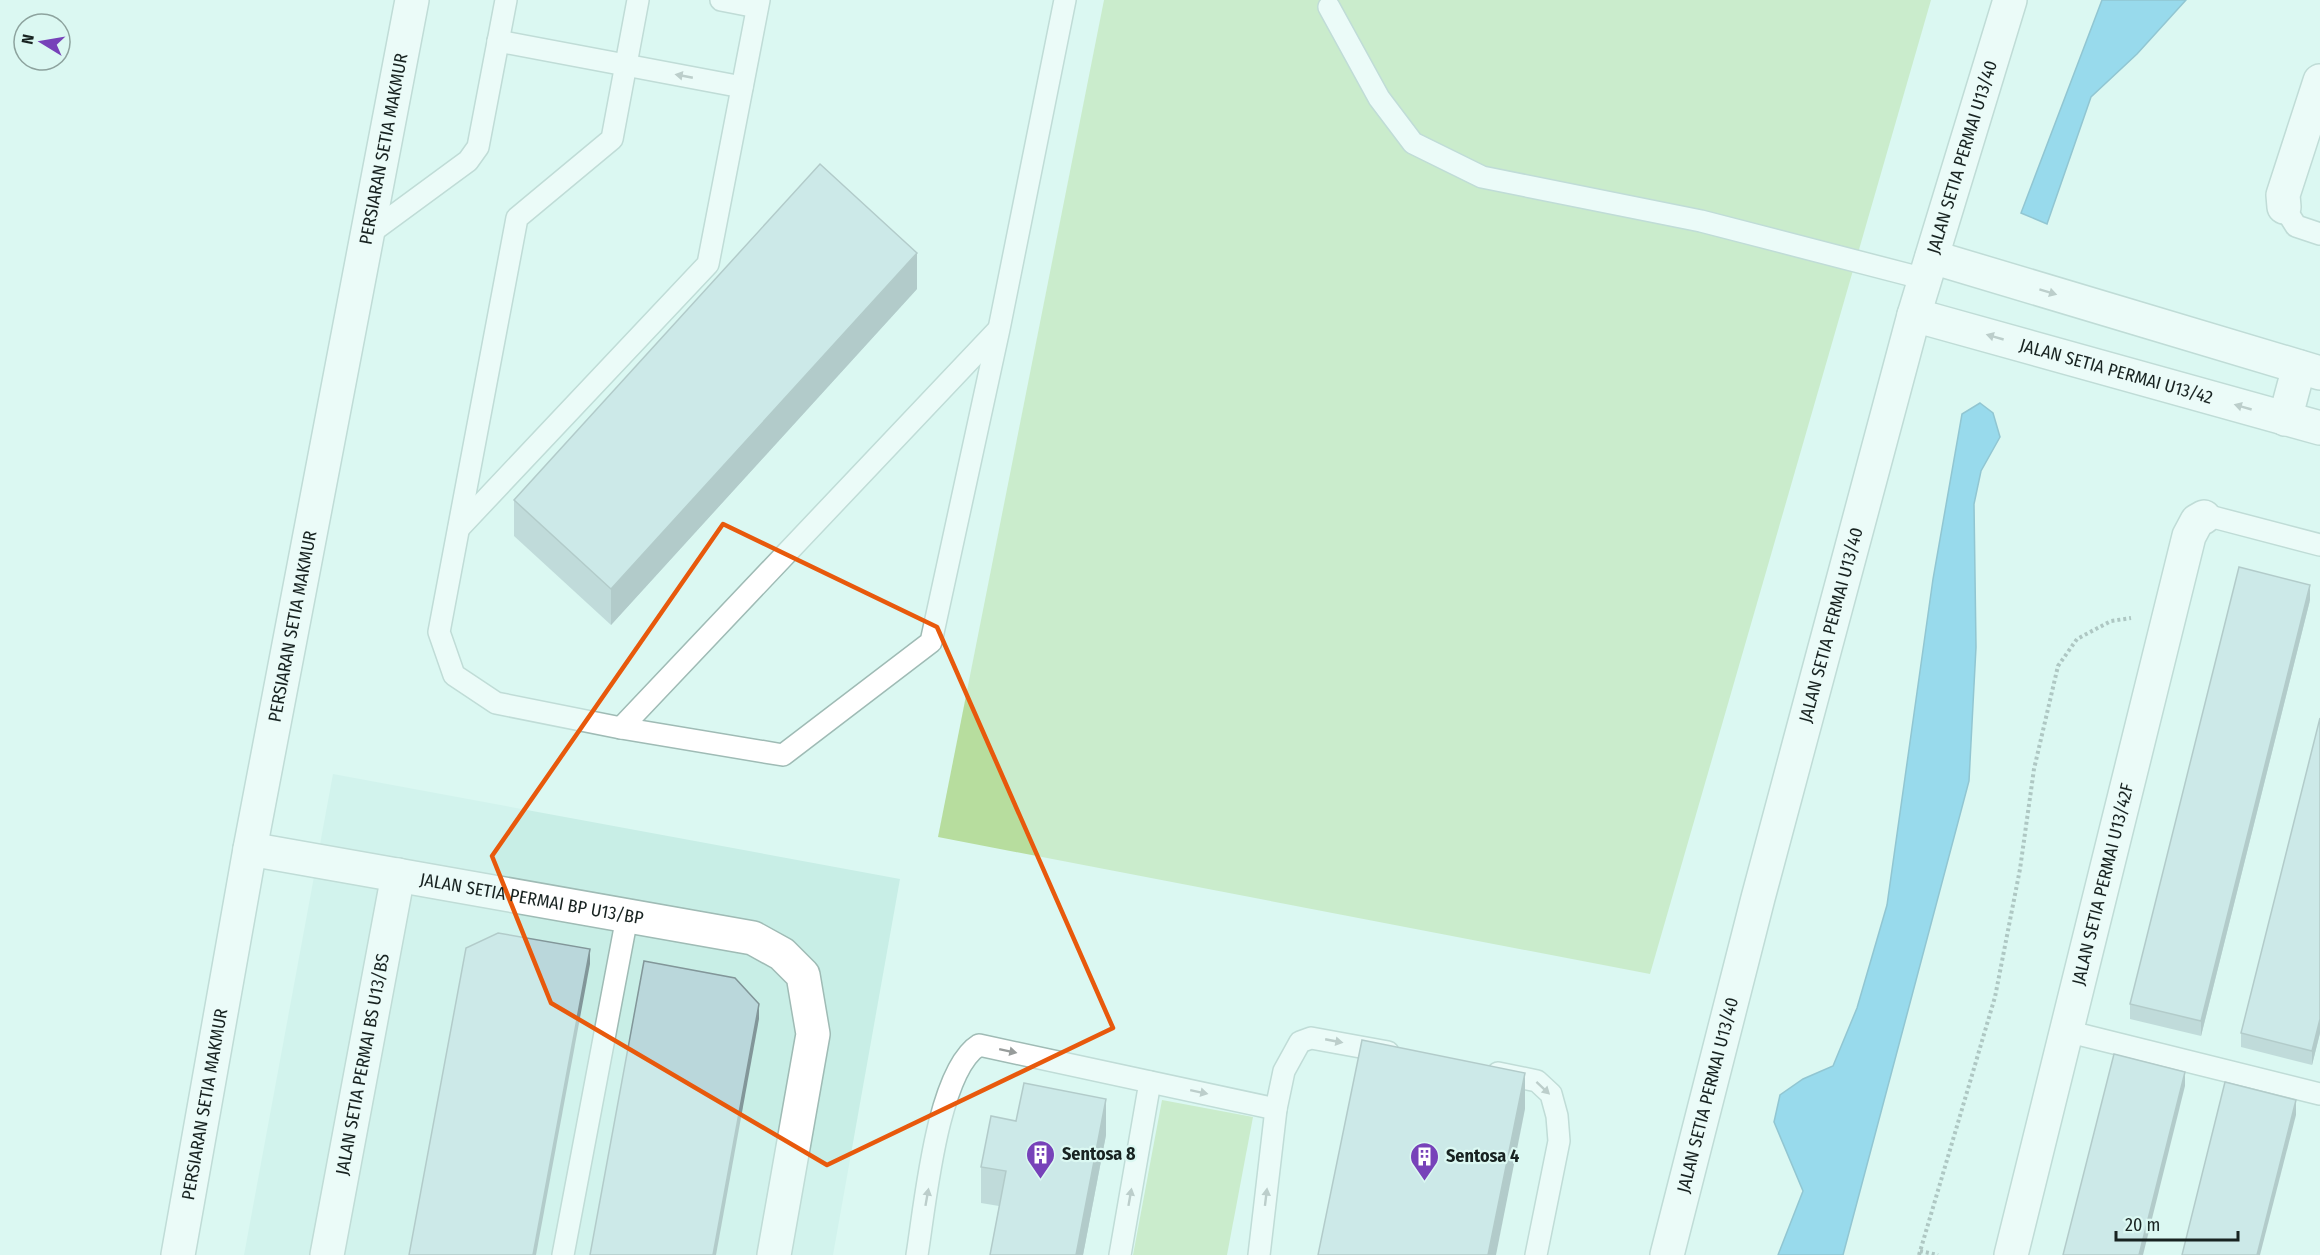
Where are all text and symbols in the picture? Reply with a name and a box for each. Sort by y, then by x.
north arrow [12,12,72,72]
text: N [18,33,38,46]
street label: PERSIARAN SETIA MAKMUR [355,51,413,246]
street label: JALAN SETIA PERMAI U13/40 [1922,58,2002,256]
one-way arrow [675,71,694,80]
one-way arrow [2039,288,2057,297]
one-way arrow [1986,332,2004,342]
street label: JALAN SETIA PERMAI U13/42 [2017,334,2215,409]
one-way arrow [2234,402,2252,411]
street label: JALAN SETIA PERMAI U13/40 [1794,525,1868,725]
street label: PERSIARAN SETIA MAKMUR [263,529,322,724]
street label: JALAN SETIA PERMAI U13/42F [2067,781,2138,987]
street label: JALAN SETIA PERMAI BP U13/BP [418,868,645,929]
street label: JALAN SETIA PERMAI BS U13/BS [331,952,394,1177]
street label: JALAN SETIA PERMAI U13/40 [1672,995,1743,1195]
street label: PERSIARAN SETIA MAKMUR [177,1007,233,1202]
one-way arrow [1324,1037,1343,1046]
one-way arrow [999,1047,1018,1056]
one-way arrow [1535,1081,1550,1094]
one-way arrow [1190,1088,1209,1097]
building icon: Sentosa 8 [1025,1138,1057,1180]
building icon: Sentosa 4 [1409,1140,1441,1182]
place label: Sentosa 8 [1062,1143,1136,1165]
place label: Sentosa 4 [1446,1145,1519,1167]
one-way arrow [1261,1187,1271,1206]
one-way arrow [923,1188,932,1207]
one-way arrow [1125,1188,1134,1207]
scale bar [2116,1204,2238,1242]
text: 20 m [2125,1214,2160,1236]

